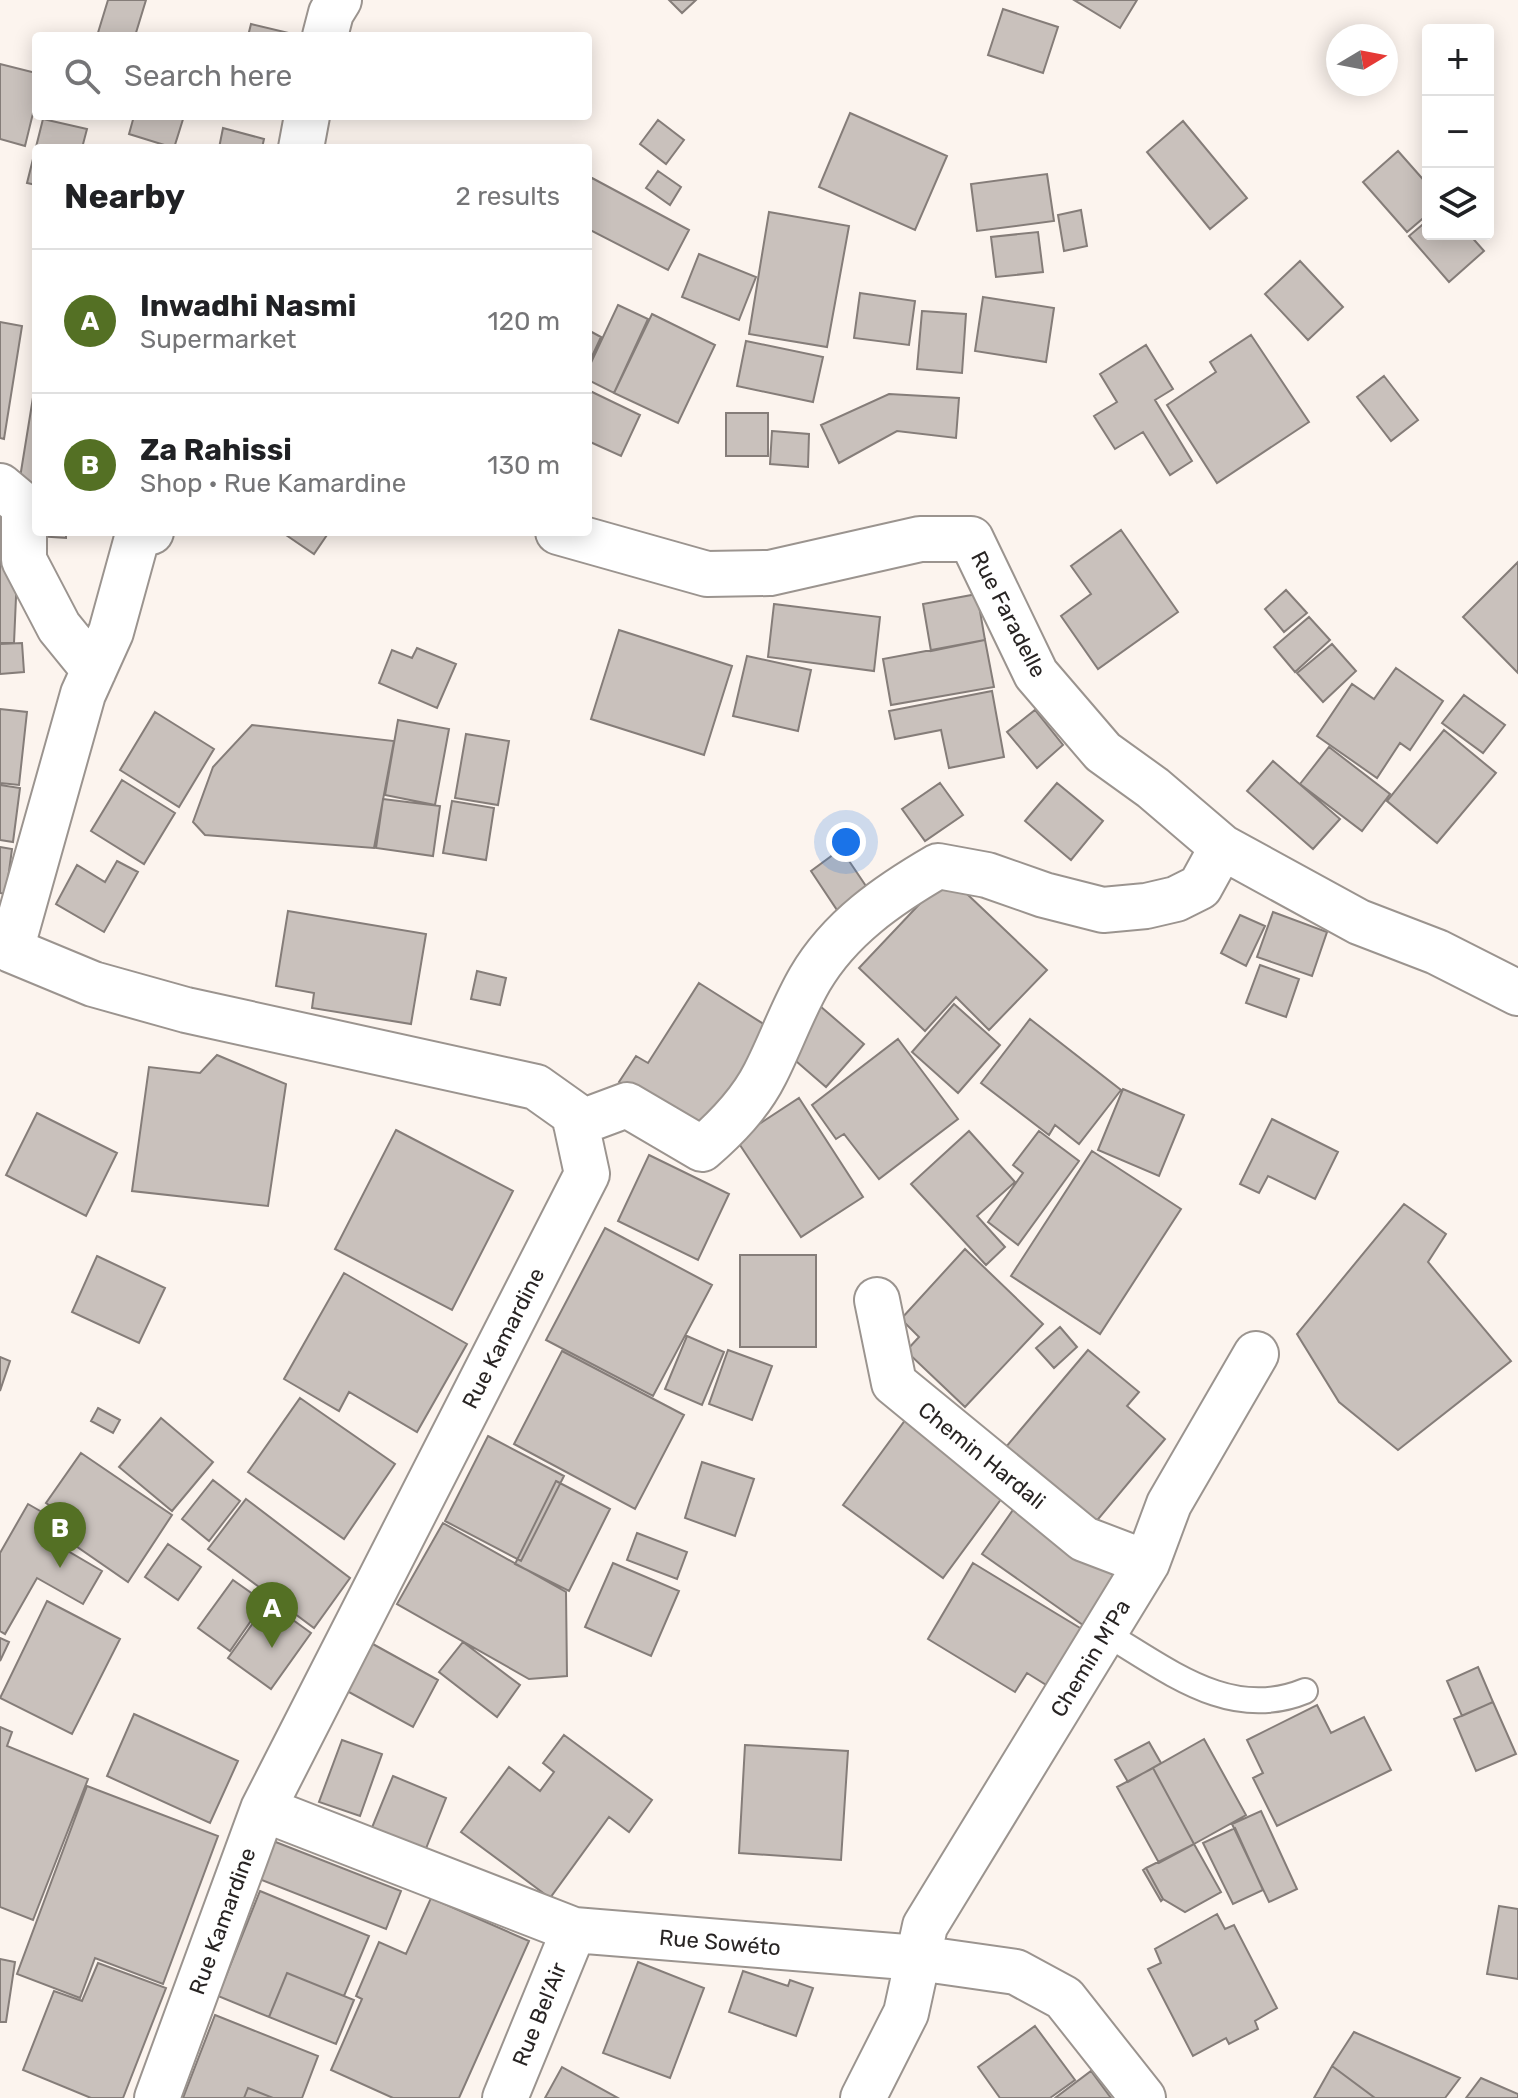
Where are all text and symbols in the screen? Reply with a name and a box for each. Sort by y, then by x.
north arrow [1326,24,1398,96]
map controls [1422,24,1494,240]
button: + [1422,24,1494,96]
search box [32,32,592,120]
icon: search [60,54,104,98]
text: Search here [124,58,292,94]
button: − [1422,96,1494,168]
button: layers [1422,168,1494,240]
text: Nearby [64,176,185,217]
text: 2 results [456,181,560,212]
text: Inwadhi Nasmi [140,288,356,324]
text: A [81,306,99,337]
text: 120 m [488,306,560,337]
text: Supermarket [140,324,297,355]
text: Za Rahissi [140,432,292,468]
text: B [81,450,99,481]
text: 130 m [487,450,560,481]
text: Shop · Rue Kamardine [140,468,406,499]
street label: Rue Faradelle [965,546,1052,682]
your location [826,822,866,862]
street label: Rue Kamardine [456,1263,551,1413]
street label: Chemin Hardali [913,1396,1051,1515]
pin: B [34,1502,86,1568]
pin: A [246,1582,298,1648]
street label: Chemin M'Pa [1045,1595,1136,1722]
street label: Rue Kamardine [183,1844,262,1998]
street label: Rue Sowéto [658,1924,782,1961]
street label: Rue Bel’Air [506,1958,573,2070]

